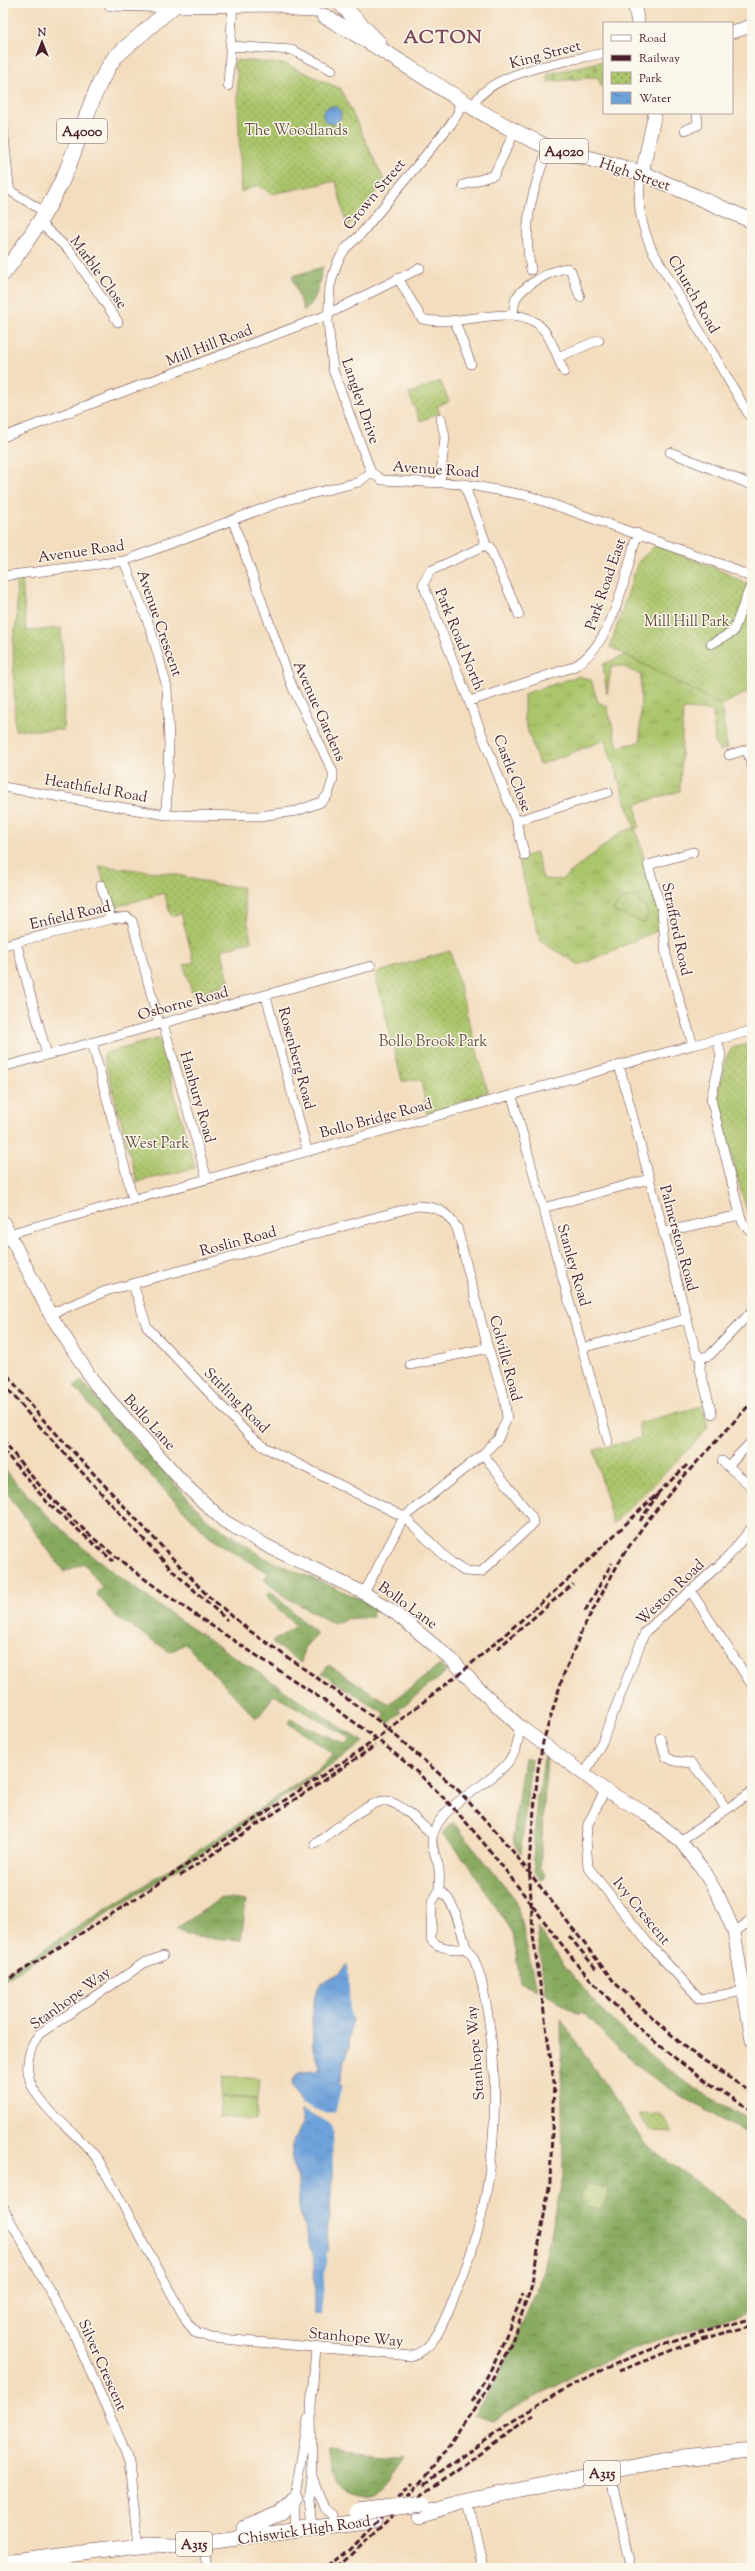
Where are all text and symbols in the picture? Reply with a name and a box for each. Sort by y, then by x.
north arrow [22,22,62,62]
legend [603,22,733,114]
text: N [37,25,47,41]
district label: ACTON [403,25,483,52]
text: Road [639,30,666,48]
street label: King Street [507,36,583,75]
text: Railway [639,50,680,68]
text: Park [639,70,662,88]
text: Water [639,90,672,108]
road number: A4000 [57,119,107,143]
park label: The Woodlands [244,121,348,142]
road number: A4020 [540,139,588,163]
street label: High Street [596,153,673,197]
street label: Crown Street [339,155,411,235]
street label: Marble Close [64,232,131,314]
street label: Church Road [662,252,724,338]
street label: Mill Hill Road [163,320,256,373]
street label: Langley Drive [335,356,384,447]
street label: Avenue Road [392,457,481,484]
street label: Avenue Road [37,536,126,569]
street label: Park Road East [581,536,632,633]
street label: Avenue Crescent [131,567,187,680]
street label: Park Road North [429,585,489,694]
park label: Mill Hill Park [644,612,730,633]
street label: Avenue Gardens [287,658,350,765]
street label: Castle Close [487,732,536,815]
street label: Heathfield Road [43,770,149,809]
street label: Strafford Road [655,881,696,978]
street label: Enfield Road [28,897,113,936]
street label: Osborne Road [136,982,232,1027]
street label: Rosenberg Road [272,1005,319,1112]
park label: Bollo Brook Park [379,1032,487,1053]
street label: Hanbury Road [173,1049,220,1146]
street label: Bollo Bridge Road [318,1094,436,1145]
park label: West Park [124,1134,190,1155]
street label: Palmerston Road [653,1183,702,1294]
street label: Roslin Road [198,1222,280,1263]
street label: Stanley Road [551,1222,595,1310]
street label: Colville Road [483,1313,526,1404]
street label: Stirling Road [198,1364,274,1439]
street label: Bollo Lane [118,1390,180,1456]
street label: Weston Road [632,1555,710,1631]
street label: Bollo Lane [373,1577,441,1635]
street label: Ivy Crescent [607,1874,675,1950]
street label: Stanhope Way [26,1962,116,2036]
street label: Stanhope Way [462,2004,491,2101]
street label: Silver Crescent [72,2316,131,2415]
street label: Stanhope Way [308,2324,405,2353]
road number: A315 [584,2461,620,2485]
street label: Chiswick High Road [237,2512,372,2551]
road number: A315 [176,2532,212,2556]

